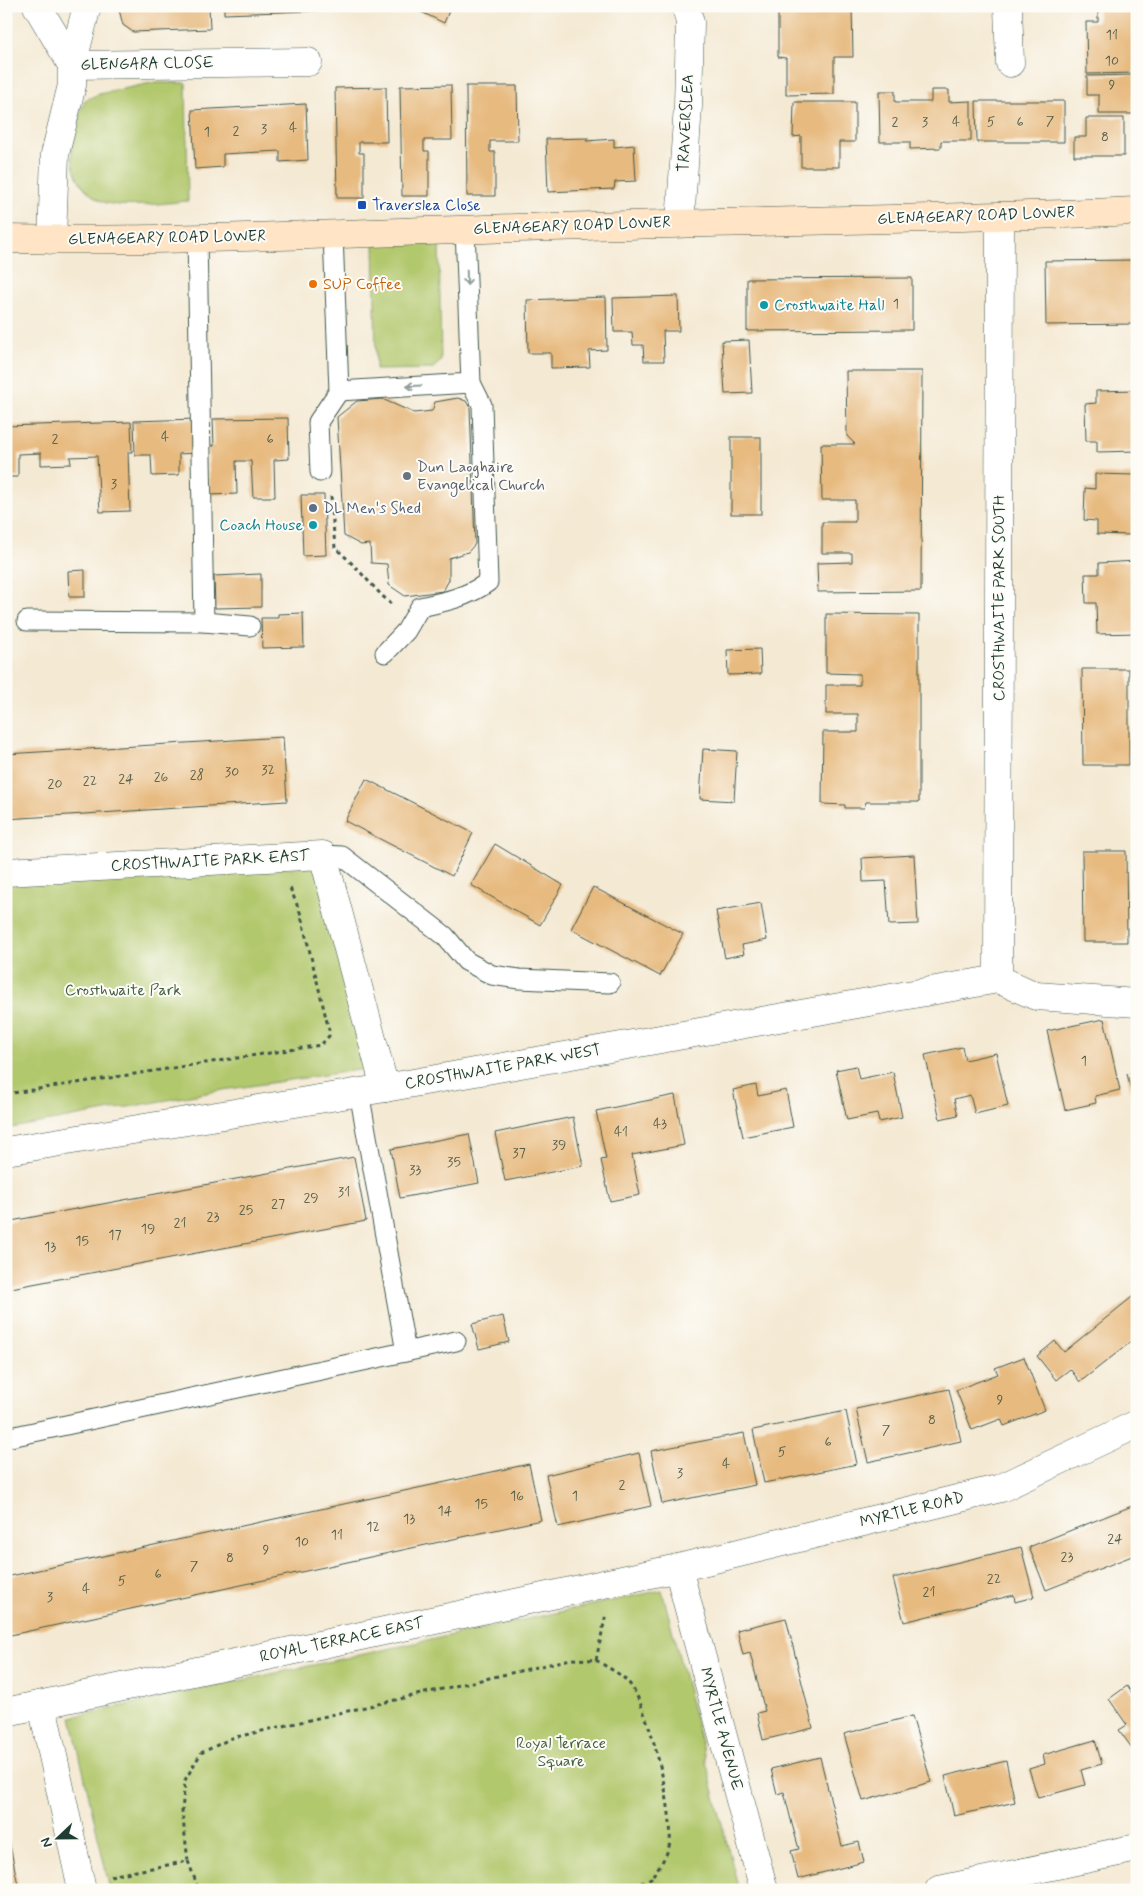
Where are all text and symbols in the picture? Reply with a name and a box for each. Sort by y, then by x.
house number: 11 [1106,26,1118,44]
street label: GLENGARA CLOSE [80,52,214,76]
house number: 10 [1105,52,1119,70]
street label: TRAVERSLEA [673,73,699,173]
house number: 9 [1109,76,1116,94]
house number: 7 [1046,112,1055,130]
house number: 2 [892,113,899,131]
house number: 3 [922,113,928,131]
house number: 4 [952,113,960,131]
house number: 5 [987,113,995,131]
house number: 6 [1016,113,1024,131]
house number: 4 [289,119,297,137]
house number: 3 [261,120,267,138]
house number: 2 [233,122,240,140]
house number: 1 [204,123,210,141]
house number: 8 [1101,128,1109,146]
place label: Traverslea Close [372,195,481,216]
marker: Traverslea Close [356,199,368,211]
street label: GLENAGEARY ROAD LOWER [877,202,1075,230]
street label: GLENAGEARY ROAD LOWER [473,212,671,240]
street label: GLENAGEARY ROAD LOWER [68,226,266,250]
one-way arrow [462,270,472,286]
place label: SUP Coffee [323,274,402,295]
marker: SUP Coffee [307,278,319,290]
place label: Crosthwaite Hall [774,295,884,316]
house number: 1 [893,295,899,313]
marker: Crosthwaite Hall [758,299,770,311]
one-way arrow [406,382,422,391]
house number: 4 [161,428,169,446]
house number: 2 [52,430,59,448]
house number: 6 [266,430,274,448]
place label: Dun Laoghaire Evangelical Church [417,457,545,497]
marker: Dun Laoghaire Evangelical Church [401,470,413,482]
house number: 3 [111,475,117,493]
street label: CROSTHWAITE PARK SOUTH [989,495,1010,701]
place label: DL Men's Shed [323,498,421,519]
marker: DL Men's Shed [307,502,319,514]
place label: Coach House [219,515,303,536]
marker: Coach House [307,519,319,531]
house number: 32 [261,761,275,779]
house number: 30 [225,763,239,781]
house number: 28 [190,766,204,784]
house number: 26 [154,768,169,786]
house number: 24 [118,770,134,788]
house number: 22 [83,772,97,790]
house number: 20 [48,775,62,793]
street label: CROSTHWAITE PARK EAST [110,845,311,877]
park label: Crosthwaite Park [65,980,181,1001]
street label: CROSTHWAITE PARK WEST [403,1039,603,1095]
house number: 1 [1081,1052,1087,1070]
house number: 43 [653,1115,667,1133]
house number: 41 [614,1123,628,1141]
house number: 39 [552,1136,566,1154]
house number: 37 [512,1144,526,1162]
house number: 35 [447,1153,461,1171]
house number: 33 [409,1161,421,1179]
house number: 31 [338,1183,350,1201]
house number: 29 [303,1189,319,1207]
house number: 27 [271,1195,285,1213]
house number: 25 [239,1201,253,1219]
house number: 23 [207,1208,219,1226]
house number: 21 [174,1214,186,1232]
house number: 19 [141,1220,155,1238]
house number: 17 [108,1226,122,1244]
house number: 15 [75,1232,89,1250]
house number: 13 [44,1238,56,1256]
house number: 9 [997,1391,1004,1409]
house number: 8 [928,1411,936,1429]
house number: 7 [882,1421,891,1439]
house number: 6 [824,1433,832,1451]
house number: 5 [778,1443,786,1461]
house number: 4 [722,1455,730,1473]
house number: 3 [677,1464,683,1482]
house number: 2 [619,1476,626,1494]
house number: 16 [510,1487,524,1505]
house number: 1 [572,1487,578,1505]
street label: MYRTLE ROAD [858,1487,966,1533]
house number: 15 [474,1495,488,1513]
house number: 14 [438,1502,453,1520]
house number: 13 [403,1510,415,1528]
house number: 12 [366,1518,380,1536]
house number: 11 [331,1526,343,1544]
house number: 24 [1107,1530,1123,1548]
house number: 10 [295,1533,309,1551]
house number: 9 [263,1541,270,1559]
house number: 23 [1061,1548,1073,1566]
house number: 8 [226,1549,234,1567]
house number: 7 [190,1557,199,1575]
house number: 6 [154,1565,162,1583]
house number: 22 [987,1570,1001,1588]
house number: 5 [118,1572,126,1590]
house number: 4 [82,1580,90,1598]
house number: 21 [923,1583,935,1601]
house number: 3 [47,1588,53,1606]
street label: ROYAL TERRACE EAST [258,1612,427,1668]
street label: MYRTLE AVENUE [694,1665,748,1793]
park label: Royal Terrace Square [516,1733,606,1772]
north arrow [32,1814,82,1864]
text: N [37,1835,57,1850]

